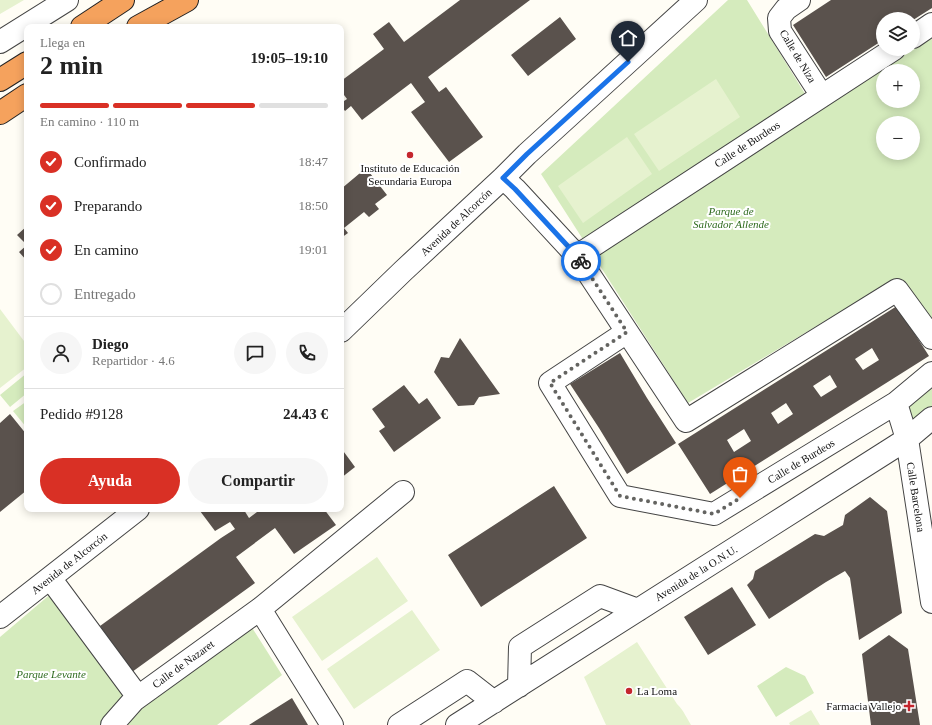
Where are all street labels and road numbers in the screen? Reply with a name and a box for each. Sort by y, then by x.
street label: Calle de Niza [777,27,819,85]
street label: Calle de Burdeos [712,118,782,170]
street label: Avenida de Alcorcón [418,186,494,258]
street label: Calle de Burdeos [765,436,837,486]
street label: Calle Barcelona [905,461,927,533]
street label: Avenida de Alcorcón [29,529,110,596]
street label: Avenida de la O.N.U. [652,543,740,603]
street label: Calle de Nazaret [150,638,216,690]

